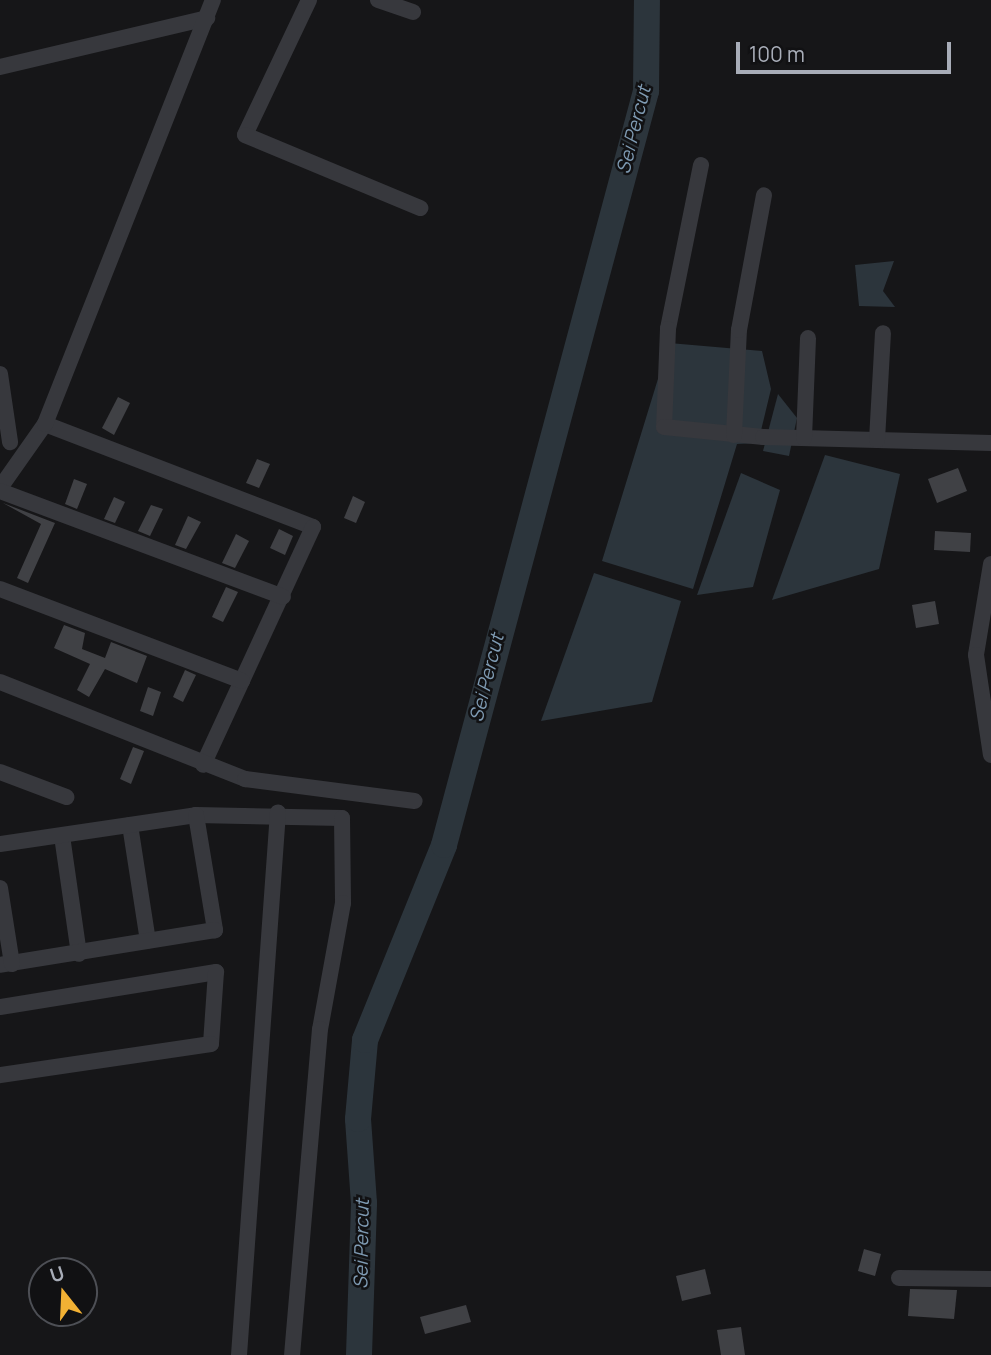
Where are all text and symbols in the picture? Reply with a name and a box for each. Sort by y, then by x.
scale bar [739,28,954,72]
text: 100 m [749,40,805,68]
water label: Sei Percut [612,84,656,176]
water label: Sei Percut [465,632,509,724]
water label: Sei Percut [350,1199,374,1289]
north arrow [28,1257,98,1327]
text: U [47,1259,68,1288]

